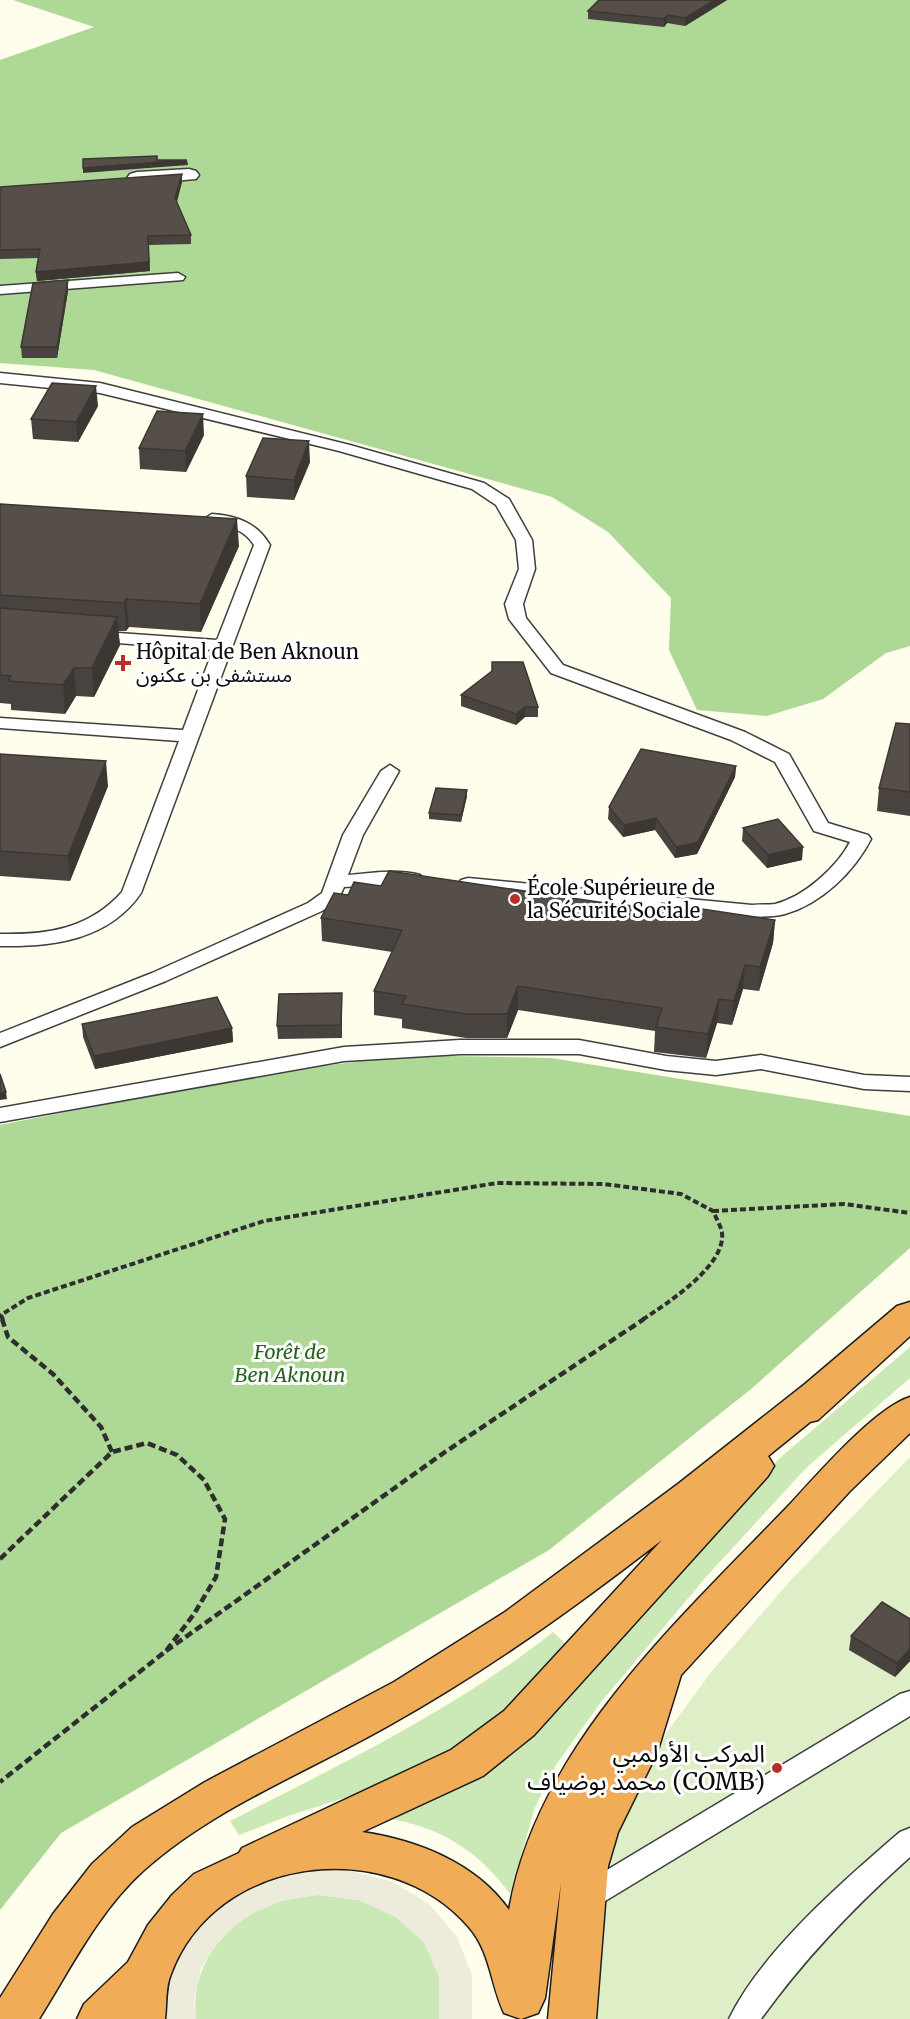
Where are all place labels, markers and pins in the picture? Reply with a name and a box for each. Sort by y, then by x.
place label: Hôpital de Ben Aknoun مستشفى بن عكنون [136,639,359,687]
marker: Hôpital de Ben Aknoun مستشفى بن عكنون [114,654,132,672]
place label: École Supérieure de la Sécurité Sociale [527,873,715,923]
marker: École Supérieure de la Sécurité Sociale [508,892,522,906]
place label: المركب الأولمبي محمد بوضياف (COMB) [527,1738,765,1797]
marker: المركب الأولمبي محمد بوضياف (COMB) [770,1761,784,1775]

